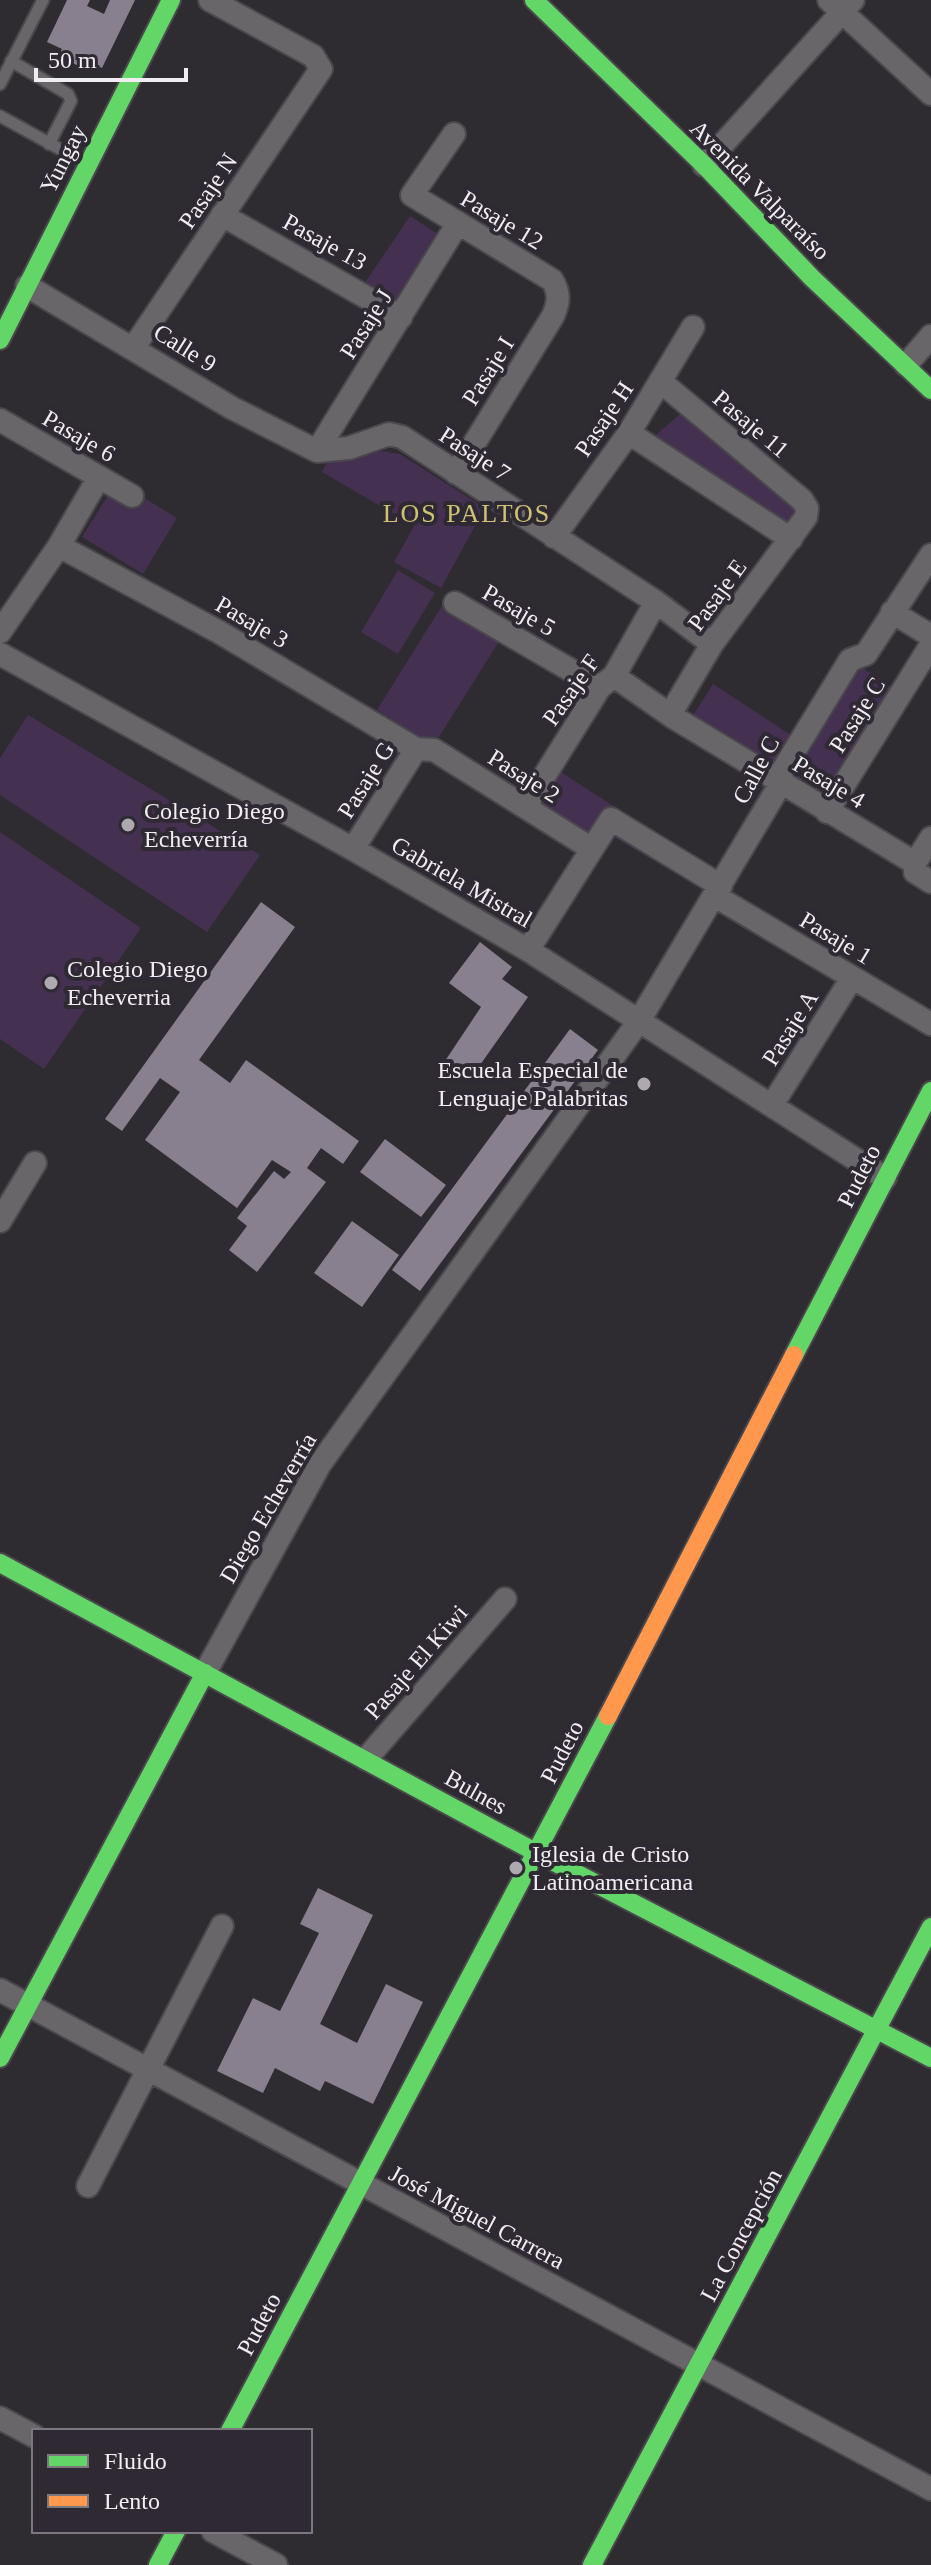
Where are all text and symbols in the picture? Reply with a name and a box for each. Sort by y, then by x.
scale bar [36,32,186,82]
text: 50 m [48,47,97,73]
street label: Avenida Valparaíso [685,115,835,265]
street label: Yungay [35,120,91,198]
street label: Pasaje N [174,149,242,233]
street label: Pasaje 12 [456,185,548,255]
street label: Pasaje 13 [279,208,371,276]
street label: Pasaje J [335,285,397,363]
street label: Calle 9 [149,319,221,377]
street label: Pasaje I [457,332,519,410]
street label: Pasaje H [570,377,638,461]
street label: Pasaje 11 [708,385,794,463]
street label: Pasaje 6 [38,405,120,467]
street label: Pasaje 7 [435,421,515,487]
district label: LOS PALTOS [383,499,551,528]
street label: Pasaje E [682,554,752,636]
street label: Pasaje 5 [478,579,560,641]
street label: Pasaje 3 [211,591,293,653]
street label: Pasaje F [537,650,605,730]
street label: Pasaje C [824,673,890,757]
street label: Calle C [727,732,785,808]
street label: Pasaje G [333,737,399,823]
street label: Pasaje 2 [483,744,565,808]
street label: Pasaje 4 [788,750,870,814]
place label: Colegio Diego Echeverría [144,798,285,852]
marker: Colegio Diego Echeverría [119,816,137,834]
street label: Gabriela Mistral [387,831,537,933]
street label: Pasaje 1 [795,906,877,970]
place label: Colegio Diego Echeverria [67,956,208,1010]
marker: Colegio Diego Echeverria [42,974,60,992]
street label: Pasaje A [757,985,823,1070]
place label: Escuela Especial de Lenguaje Palabritas [437,1057,628,1111]
marker: Escuela Especial de Lenguaje Palabritas [635,1075,653,1093]
street label: Pudeto [832,1140,886,1212]
street label: Diego Echeverría [215,1428,322,1587]
street label: Pasaje El Kiwi [359,1599,473,1724]
street label: Pudeto [535,1716,589,1788]
street label: Bulnes [441,1764,511,1820]
place label: Iglesia de Cristo Latinoamericana [532,1841,694,1895]
marker: Iglesia de Cristo Latinoamericana [507,1859,525,1877]
street label: José Miguel Carrera [385,2160,569,2274]
street label: La Concepción [695,2164,787,2306]
street label: Pudeto [232,2288,286,2360]
legend [32,2429,312,2533]
text: Fluido [104,2448,167,2474]
text: Lento [104,2488,160,2514]

